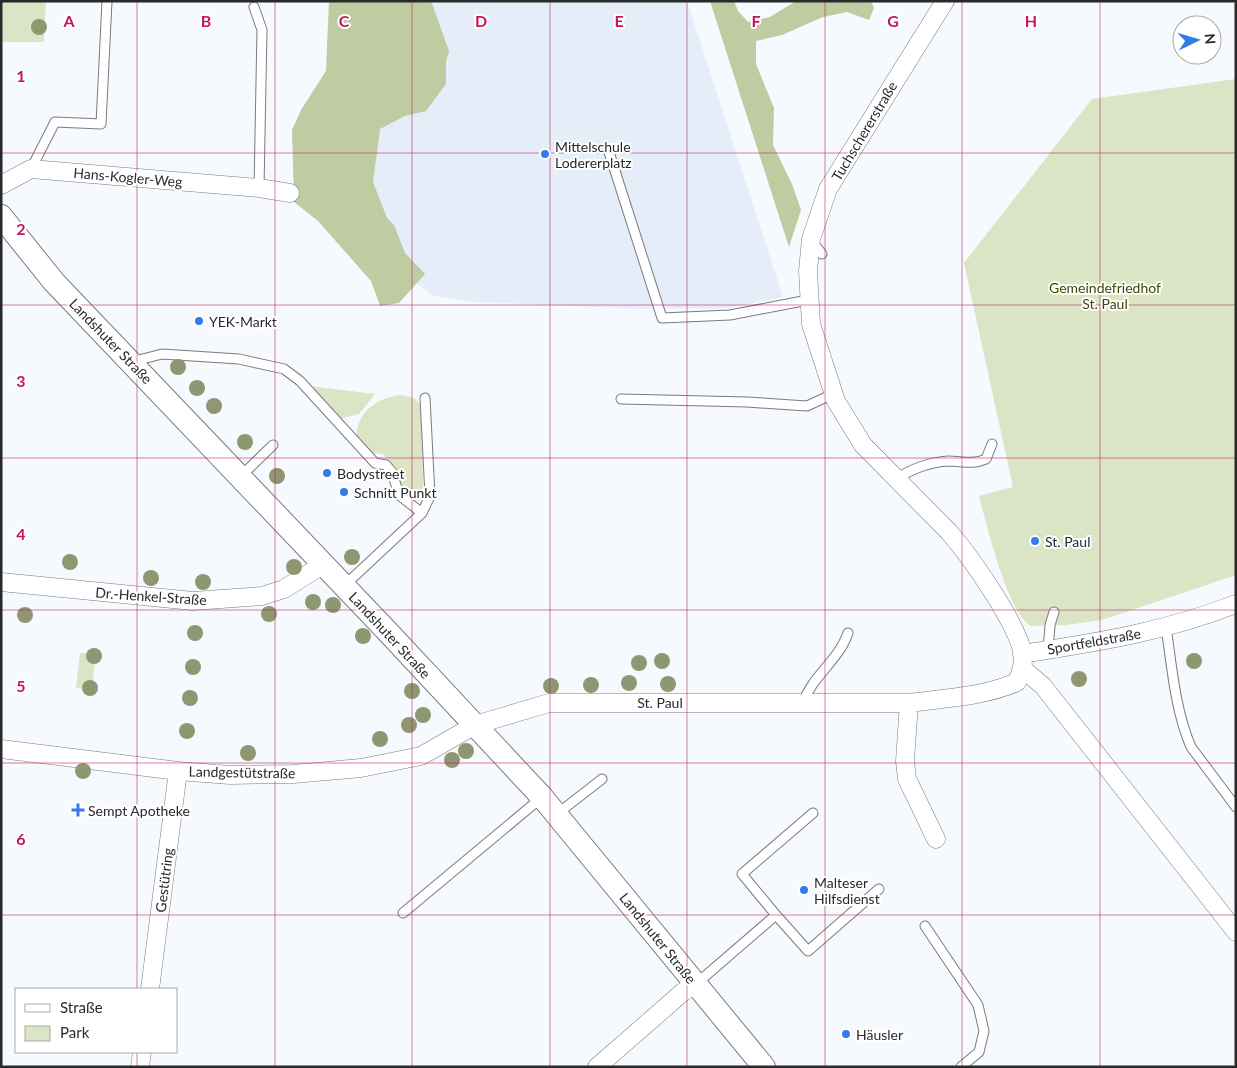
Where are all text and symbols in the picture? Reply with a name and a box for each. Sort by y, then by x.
text: A [62,11,75,30]
text: B [201,11,211,30]
text: C [339,11,350,30]
text: D [475,11,487,30]
text: E [614,11,624,30]
text: F [751,11,761,30]
text: G [887,11,899,30]
text: H [1025,11,1037,30]
north arrow [1172,15,1222,65]
text: N [1202,33,1219,45]
text: 1 [16,66,26,85]
street label: Tuchschererstraße [828,78,900,184]
place label: Mittelschule Lodererplatz [555,138,632,171]
marker: Mittelschule Lodererplatz [539,148,551,160]
street label: Hans-Kogler-Weg [73,164,183,190]
text: 2 [16,219,26,238]
park label: Gemeindefriedhof St. Paul [1049,279,1161,312]
street label: Landshuter Straße [66,295,156,387]
place label: YEK-Markt [209,313,277,330]
marker: YEK-Markt [193,315,205,327]
text: 3 [16,371,26,390]
place label: Bodystreet [337,465,404,482]
marker: Bodystreet [321,467,333,479]
place label: Schnitt Punkt [354,484,436,501]
marker: Schnitt Punkt [338,486,350,498]
text: 4 [16,524,26,543]
place label: St. Paul [1045,533,1090,550]
marker: St. Paul [1029,535,1041,547]
street label: Dr.-Henkel-Straße [95,584,207,608]
street label: Landshuter Straße [346,588,434,682]
street label: Sportfeldstraße [1046,624,1142,658]
text: 5 [16,676,26,695]
street label: St. Paul [637,694,683,711]
street label: Landgestütstraße [188,763,296,781]
place label: Sempt Apotheke [88,802,190,819]
marker: Sempt Apotheke [72,804,84,816]
text: 6 [16,829,26,848]
street label: Gestütring [152,847,176,913]
place label: Malteser Hilfsdienst [814,874,880,907]
marker: Malteser Hilfsdienst [798,884,810,896]
street label: Landshuter Straße [616,889,700,987]
legend [15,988,178,1053]
text: Straße [60,998,103,1016]
text: Park [60,1023,90,1041]
place label: Häusler [856,1026,903,1043]
marker: Häusler [840,1028,852,1040]

